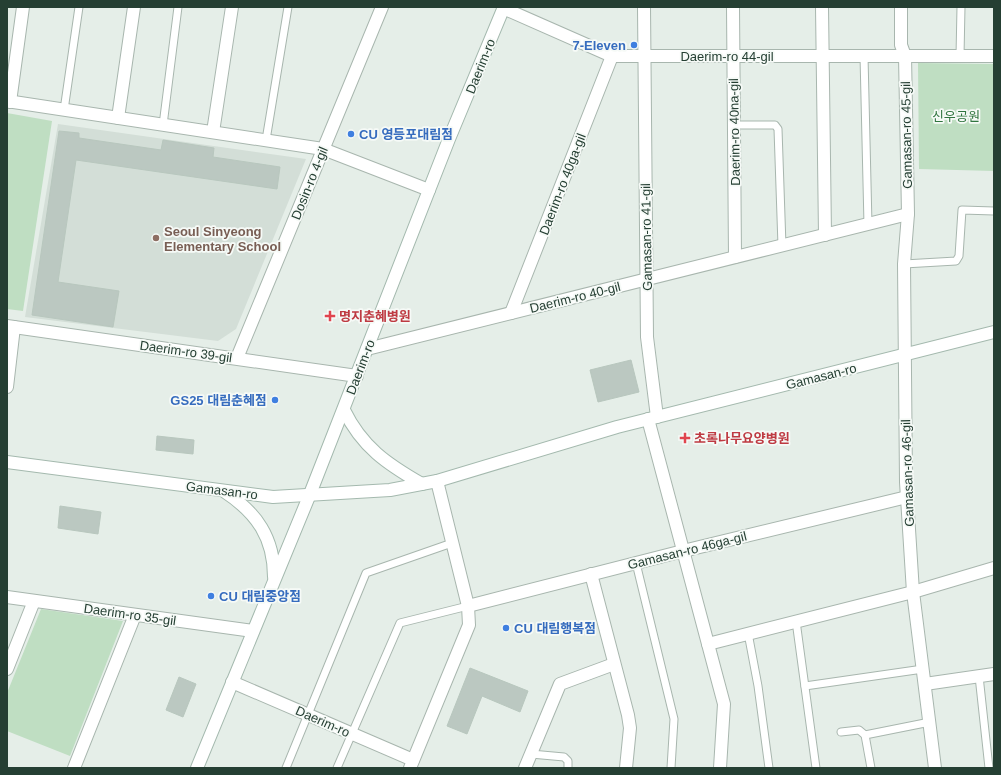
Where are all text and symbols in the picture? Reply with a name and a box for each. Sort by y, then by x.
street label: Daerim-ro [463,37,498,96]
place label: 7-Eleven [573,38,626,53]
marker: 7-Eleven [629,40,639,50]
street label: Daerim-ro 44-gil [680,49,774,64]
street label: Daerim-ro 40na-gil [726,78,743,186]
street label: Gamasan-ro 45-gil [898,81,915,189]
park label: 신우공원 [932,109,980,124]
place label: CU 영등포대림점 [359,127,453,142]
marker: CU 영등포대림점 [346,129,356,139]
street label: Daerim-ro 40ga-gil [536,131,589,237]
street label: Dosin-ro 4-gil [288,144,331,222]
street label: Gamasan-ro 41-gil [638,183,655,291]
place label: Seoul Sinyeong Elementary School [164,224,281,254]
marker: Seoul Sinyeong Elementary School [151,233,161,243]
street label: Daerim-ro 40-gil [528,279,622,316]
place label: 명지춘혜병원 [339,309,411,324]
marker: 명지춘혜병원 [324,310,336,322]
street label: Daerim-ro 39-gil [139,338,233,365]
street label: Daerim-ro [343,338,378,397]
street label: Gamasan-ro [784,360,858,393]
place label: GS25 대림춘혜점 [170,393,267,408]
marker: GS25 대림춘혜점 [270,395,280,405]
street label: Gamasan-ro 46-gil [898,419,917,527]
place label: 초록나무요양병원 [694,431,790,446]
marker: 초록나무요양병원 [679,432,691,444]
street label: Gamasan-ro [185,479,259,502]
street label: Gamasan-ro 46ga-gil [626,528,748,573]
place label: CU 대림중앙점 [219,589,301,604]
marker: CU 대림중앙점 [206,591,216,601]
street label: Daerim-ro 35-gil [83,601,177,628]
place label: CU 대림행복점 [514,621,596,636]
marker: CU 대림행복점 [501,623,511,633]
street label: Daerim-ro [293,703,352,740]

